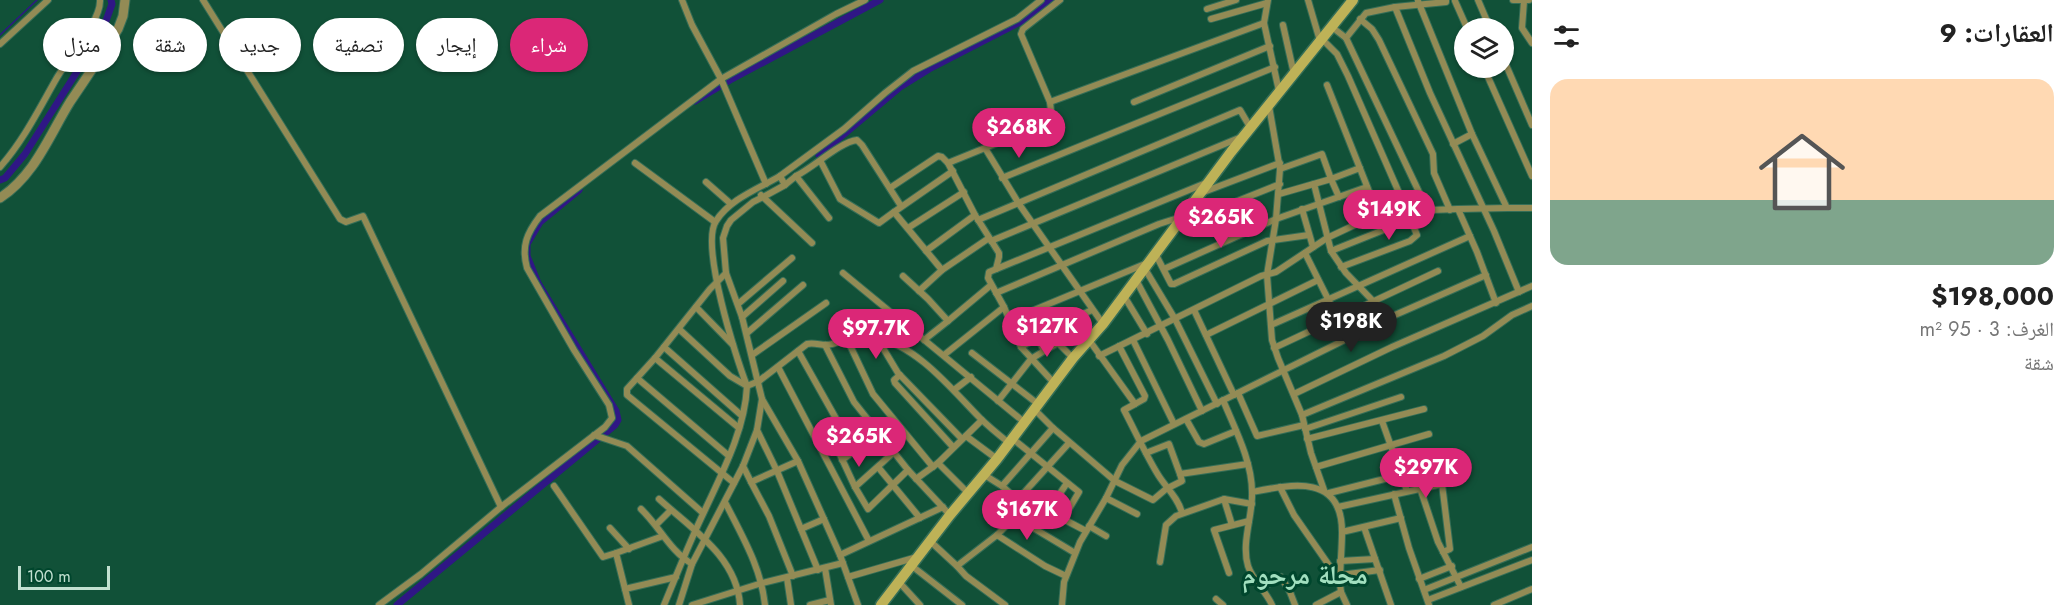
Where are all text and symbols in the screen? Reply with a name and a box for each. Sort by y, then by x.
text: العقارات: 9 [1939,14,2054,52]
chip: منزل [43,18,121,72]
chip: شقة [133,18,207,72]
chip: جديد [219,18,301,72]
chip: تصفية [313,18,404,72]
chip: إيجار [416,18,498,72]
chip: شراء [510,18,588,72]
map controls [1454,18,1514,78]
button: layers [1454,18,1514,78]
icon: filters [1550,20,1583,53]
pin: $268K [977,108,1061,159]
text: $268K [986,113,1052,142]
icon: home [1748,118,1856,226]
pin: $149K [1347,190,1431,241]
text: $149K [1357,195,1421,224]
pin: $265K [1179,198,1263,249]
text: $265K [1188,203,1254,232]
text: $198,000 [1931,277,2054,315]
pin: $198K [1309,302,1393,353]
pin: $127K [1005,307,1089,358]
text: $198K [1320,307,1382,336]
pin: $97.7K [827,309,925,360]
text: $127K [1016,312,1078,341]
text: $97.7K [842,314,910,343]
text: الغرف: 3 · 95 m² [1919,315,2054,344]
text: شقة [2024,349,2054,378]
pin: $265K [817,417,901,468]
text: $265K [826,422,892,451]
pin: $297K [1384,448,1468,499]
text: $297K [1394,453,1458,482]
pin: $167K [985,490,1069,541]
text: $167K [996,495,1058,524]
district label: محلة مرحوم [1242,555,1368,594]
scale bar [18,563,110,590]
text: 100 m [27,565,71,588]

